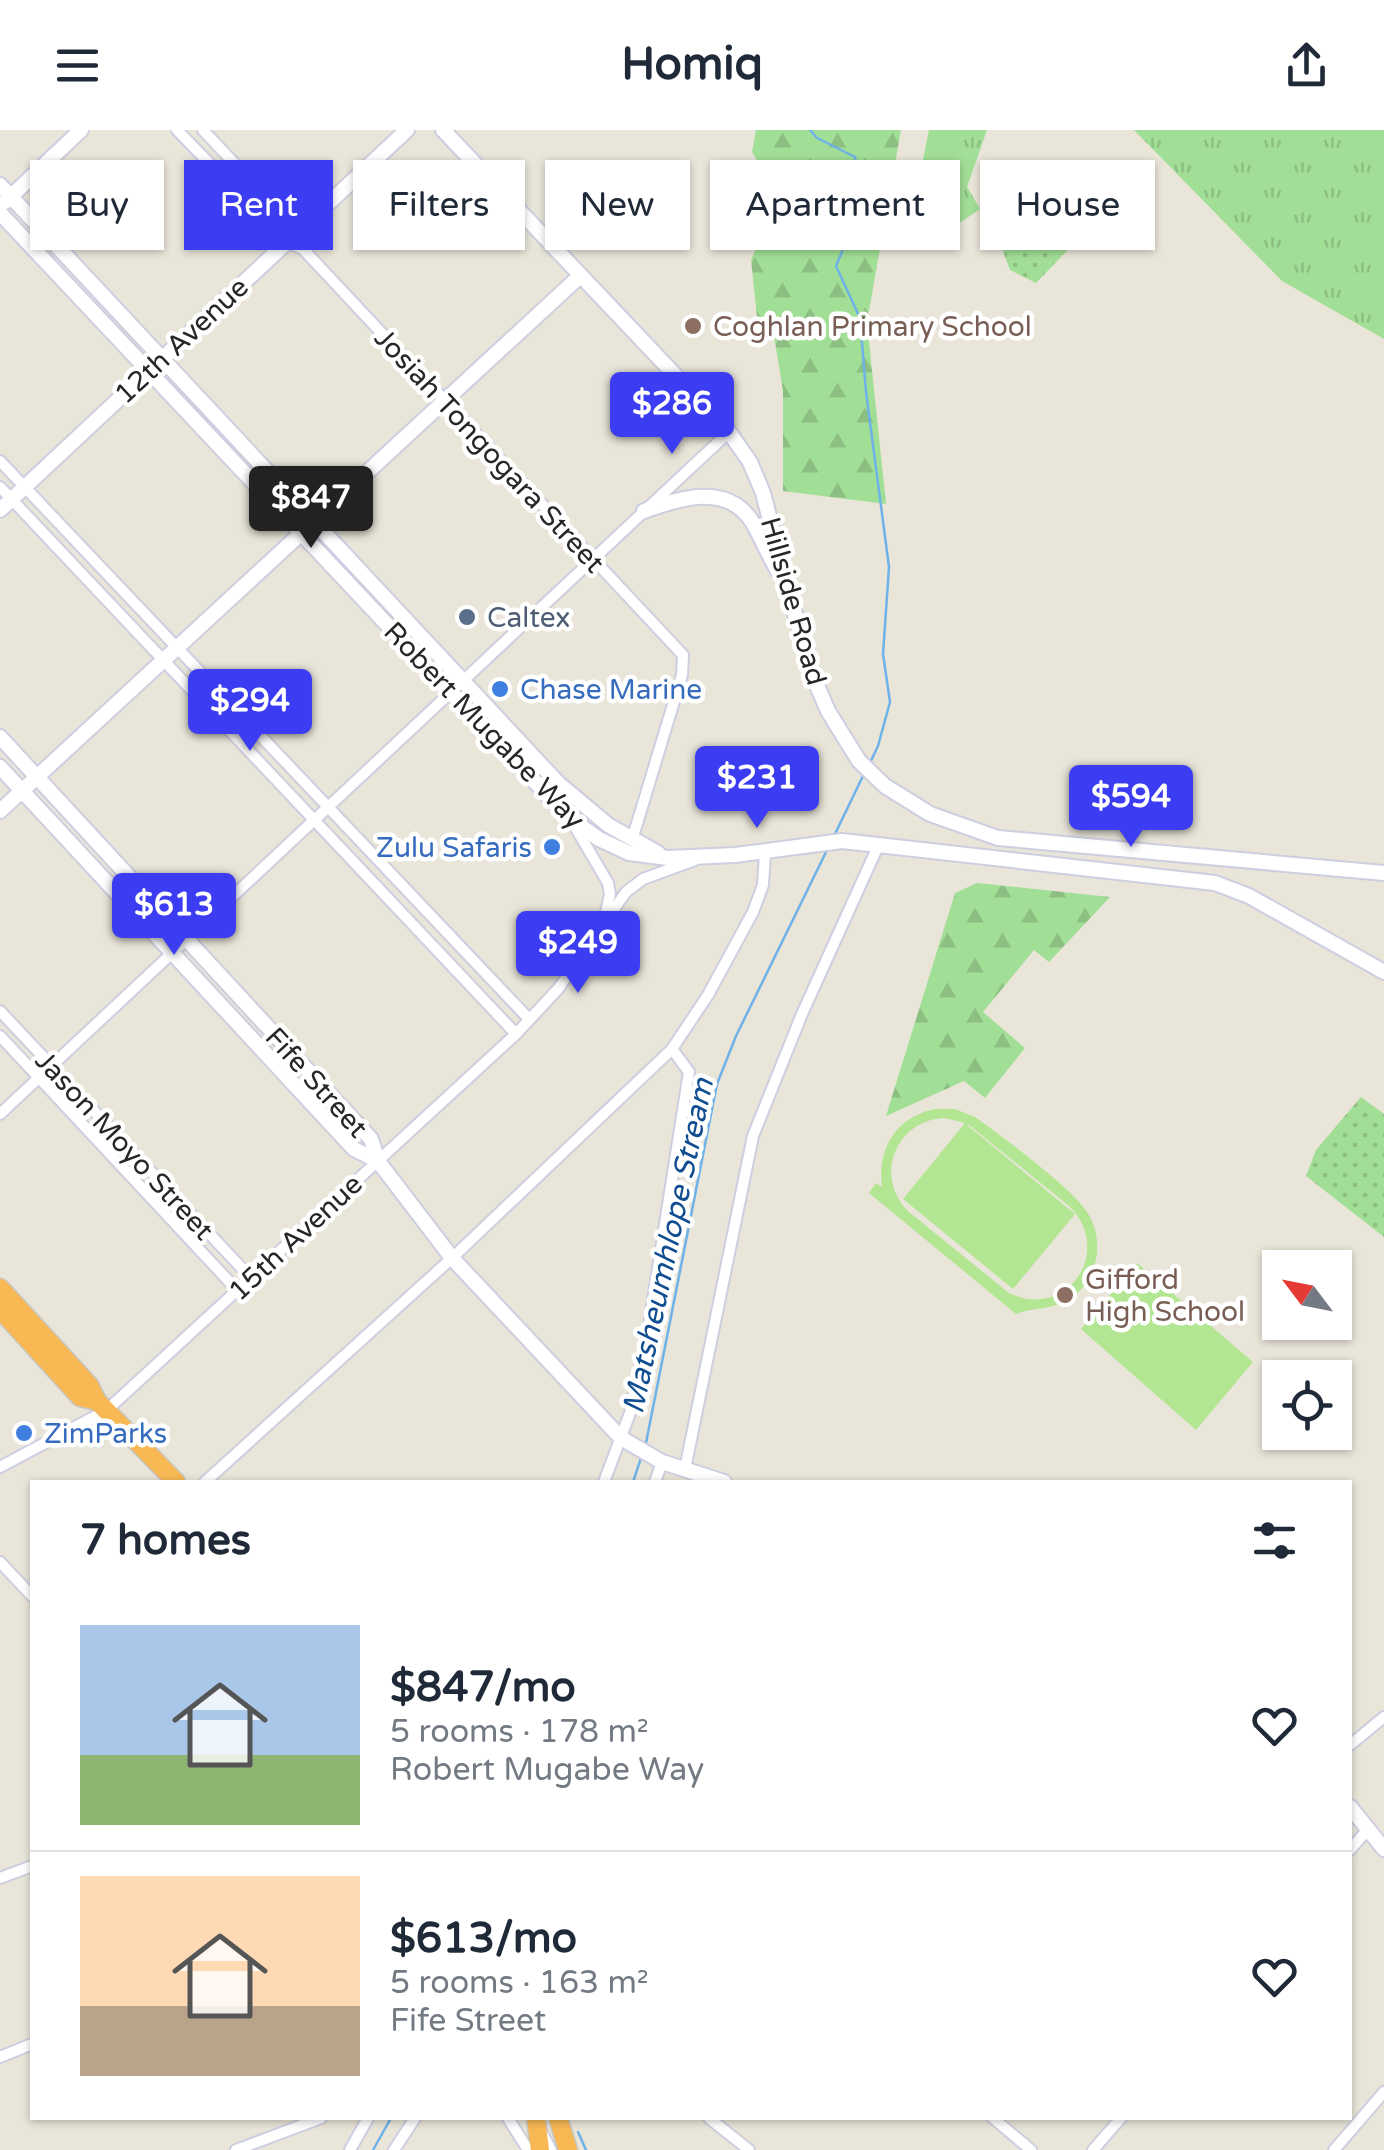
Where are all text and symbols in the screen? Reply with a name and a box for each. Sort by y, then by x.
icon: menu [50,38,105,93]
text: Homiq [621,38,763,92]
icon: share [1279,38,1334,93]
chip: Buy [30,160,164,250]
chip: Rent [184,160,333,250]
chip: Filters [353,160,525,250]
chip: New [545,160,690,250]
chip: Apartment [710,160,960,250]
chip: House [980,160,1155,250]
street label: 12th Avenue [108,270,256,411]
place label: Coghlan Primary School [713,310,1032,344]
marker: Coghlan Primary School [682,315,704,337]
street label: Josiah Tongogara Street [367,321,612,580]
pin: $286 [613,372,731,457]
text: $286 [632,385,712,423]
pin: $847 [252,466,370,551]
text: $847 [271,479,351,517]
street label: Hillside Road [753,513,833,689]
place label: Caltex [487,601,571,635]
marker: Caltex [456,606,478,628]
street label: Robert Mugabe Way [377,615,592,836]
pin: $294 [191,669,309,754]
place label: Chase Marine [520,673,702,707]
marker: Chase Marine [489,678,511,700]
text: $294 [210,682,290,720]
pin: $231 [698,746,816,831]
text: $231 [717,759,797,797]
pin: $594 [1072,765,1190,850]
text: $594 [1091,778,1171,816]
place label: Zulu Safaris [376,831,532,865]
marker: Zulu Safaris [541,836,563,858]
pin: $613 [115,873,233,958]
text: $613 [134,886,214,924]
pin: $249 [519,911,637,996]
text: $249 [538,924,618,962]
street label: Fife Street [258,1020,375,1145]
street label: Jason Moyo Street [28,1044,221,1248]
water label: Matsheumhlope Stream [615,1074,722,1417]
street label: 15th Avenue [222,1167,370,1308]
north arrow [1262,1250,1352,1340]
map controls [1262,1250,1352,1450]
place label: Gifford High School [1085,1263,1245,1329]
marker: Gifford High School [1054,1284,1076,1306]
button: locate [1262,1360,1352,1450]
place label: ZimParks [44,1417,167,1451]
marker: ZimParks [13,1422,35,1444]
icon: filters [1247,1513,1302,1568]
text: 7 homes [80,1515,251,1566]
text: $847/mo [390,1662,576,1713]
icon: home [160,1665,280,1785]
icon: heart [1247,1698,1302,1753]
text: 5 rooms · 178 m² [390,1713,649,1751]
text: Robert Mugabe Way [390,1751,704,1789]
text: $613/mo [390,1913,577,1964]
icon: home [160,1916,280,2036]
icon: heart [1247,1949,1302,2004]
text: 5 rooms · 163 m² [390,1964,649,2002]
text: Fife Street [390,2002,546,2040]

